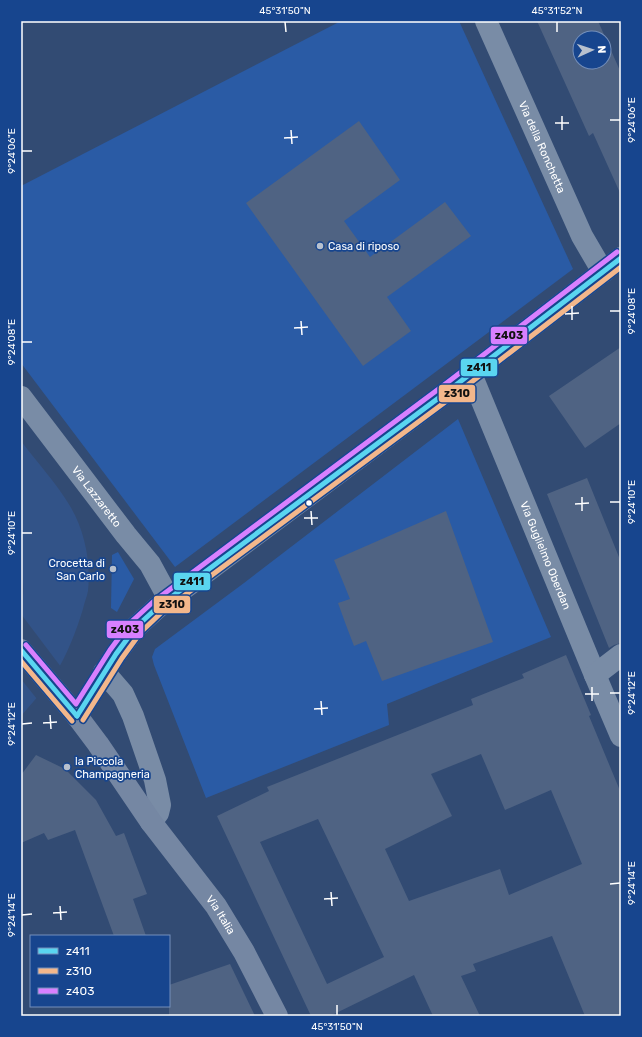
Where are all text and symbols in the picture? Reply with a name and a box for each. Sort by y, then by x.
text: 45°31'50"N [259,5,311,17]
text: 45°31'52"N [532,5,582,17]
north arrow [572,30,612,70]
text: N [595,45,608,54]
text: 9°24'06"E [626,97,638,143]
street label: Via della Ronchetta [516,99,568,195]
text: 9°24'06"E [6,128,18,174]
place label: Casa di riposo [328,240,399,253]
marker: Casa di riposo [315,241,325,251]
text: 9°24'08"E [626,288,638,334]
text: 9°24'08"E [6,319,18,365]
line badge: z403 [490,326,528,345]
text: z403 [495,329,523,342]
line badge: z411 [460,358,498,377]
text: z411 [467,361,491,374]
line badge: z310 [438,384,476,403]
text: z310 [444,387,470,400]
street label: Via Lazzaretto [69,464,124,530]
text: 9°24'10"E [626,480,638,524]
unlabelled marker [304,498,314,508]
street label: Via Guglielmo Oberdan [517,499,573,611]
text: 9°24'10"E [6,511,18,555]
place label: Crocetta di San Carlo [49,557,105,583]
marker: Crocetta di San Carlo [108,564,118,574]
line badge: z411 [173,572,211,591]
text: z411 [180,575,204,588]
line badge: z310 [153,595,191,614]
text: z310 [159,598,185,611]
line badge: z403 [106,620,144,639]
text: z403 [111,623,139,636]
text: 9°24'12"E [626,671,638,715]
text: 9°24'12"E [6,702,18,746]
place label: la Piccola Champagneria [75,755,150,781]
marker: la Piccola Champagneria [62,762,72,772]
text: 9°24'14"E [626,861,638,905]
text: 9°24'14"E [6,893,18,937]
street label: Via Italia [203,893,238,937]
legend [30,935,170,1007]
text: z411 [66,944,90,958]
text: z310 [66,964,92,978]
text: z403 [66,984,94,998]
text: 45°31'50"N [311,1021,363,1033]

